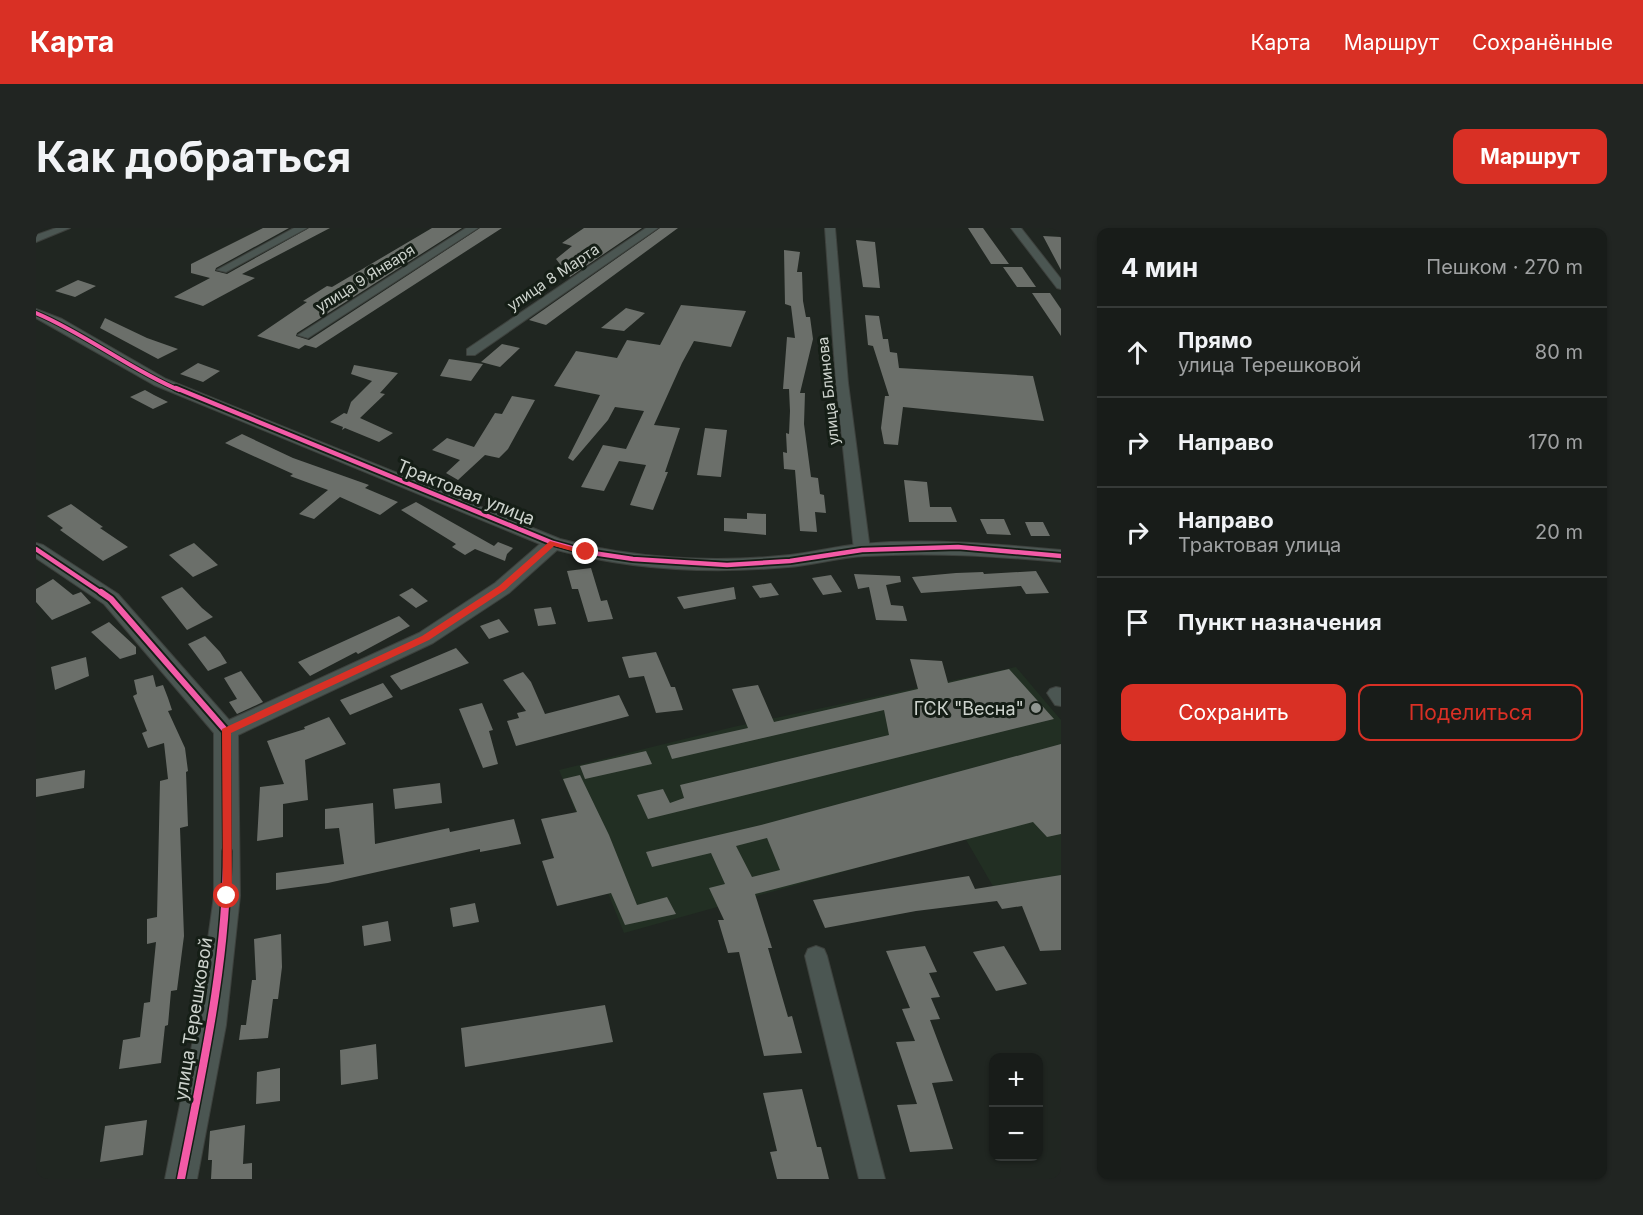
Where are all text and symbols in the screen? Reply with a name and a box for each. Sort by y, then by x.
text: Карта [30,25,114,59]
text: Карта [1250,30,1311,55]
text: Маршрут [1344,30,1439,55]
text: Сохранённые [1472,30,1613,55]
button: Маршрут [1453,129,1607,184]
text: Как добраться [36,131,351,182]
street label: улица 8 Марта [503,239,603,315]
street label: улица 9 Января [312,240,418,316]
text: 4 мин [1121,252,1198,283]
text: Пешком · 270 m [1426,255,1583,279]
text: Прямо [1178,327,1252,353]
street label: улица Блинова [813,336,843,446]
icon: ahead [1121,336,1154,369]
text: 80 m [1535,340,1583,364]
text: улица Терешковой [1178,353,1361,377]
icon: right [1121,426,1154,459]
text: Направо [1178,429,1274,455]
text: 170 m [1528,430,1583,454]
street label: Трактовая улица [394,455,538,529]
text: Направо [1178,507,1274,533]
icon: right [1121,516,1154,549]
text: 20 m [1535,520,1583,544]
text: Трактовая улица [1178,533,1341,557]
route end [572,538,598,564]
icon: arrive [1121,606,1154,639]
text: Пункт назначения [1178,609,1382,635]
button: Сохранить [1121,684,1346,741]
button: Поделиться [1358,684,1583,741]
place label: ГСК "Весна" [914,698,1024,719]
marker: ГСК "Весна" [1029,701,1043,715]
route start [213,882,239,908]
street label: улица Терешковой [170,936,216,1102]
map controls [989,1053,1043,1161]
button: + [989,1053,1043,1107]
button: − [989,1107,1043,1161]

